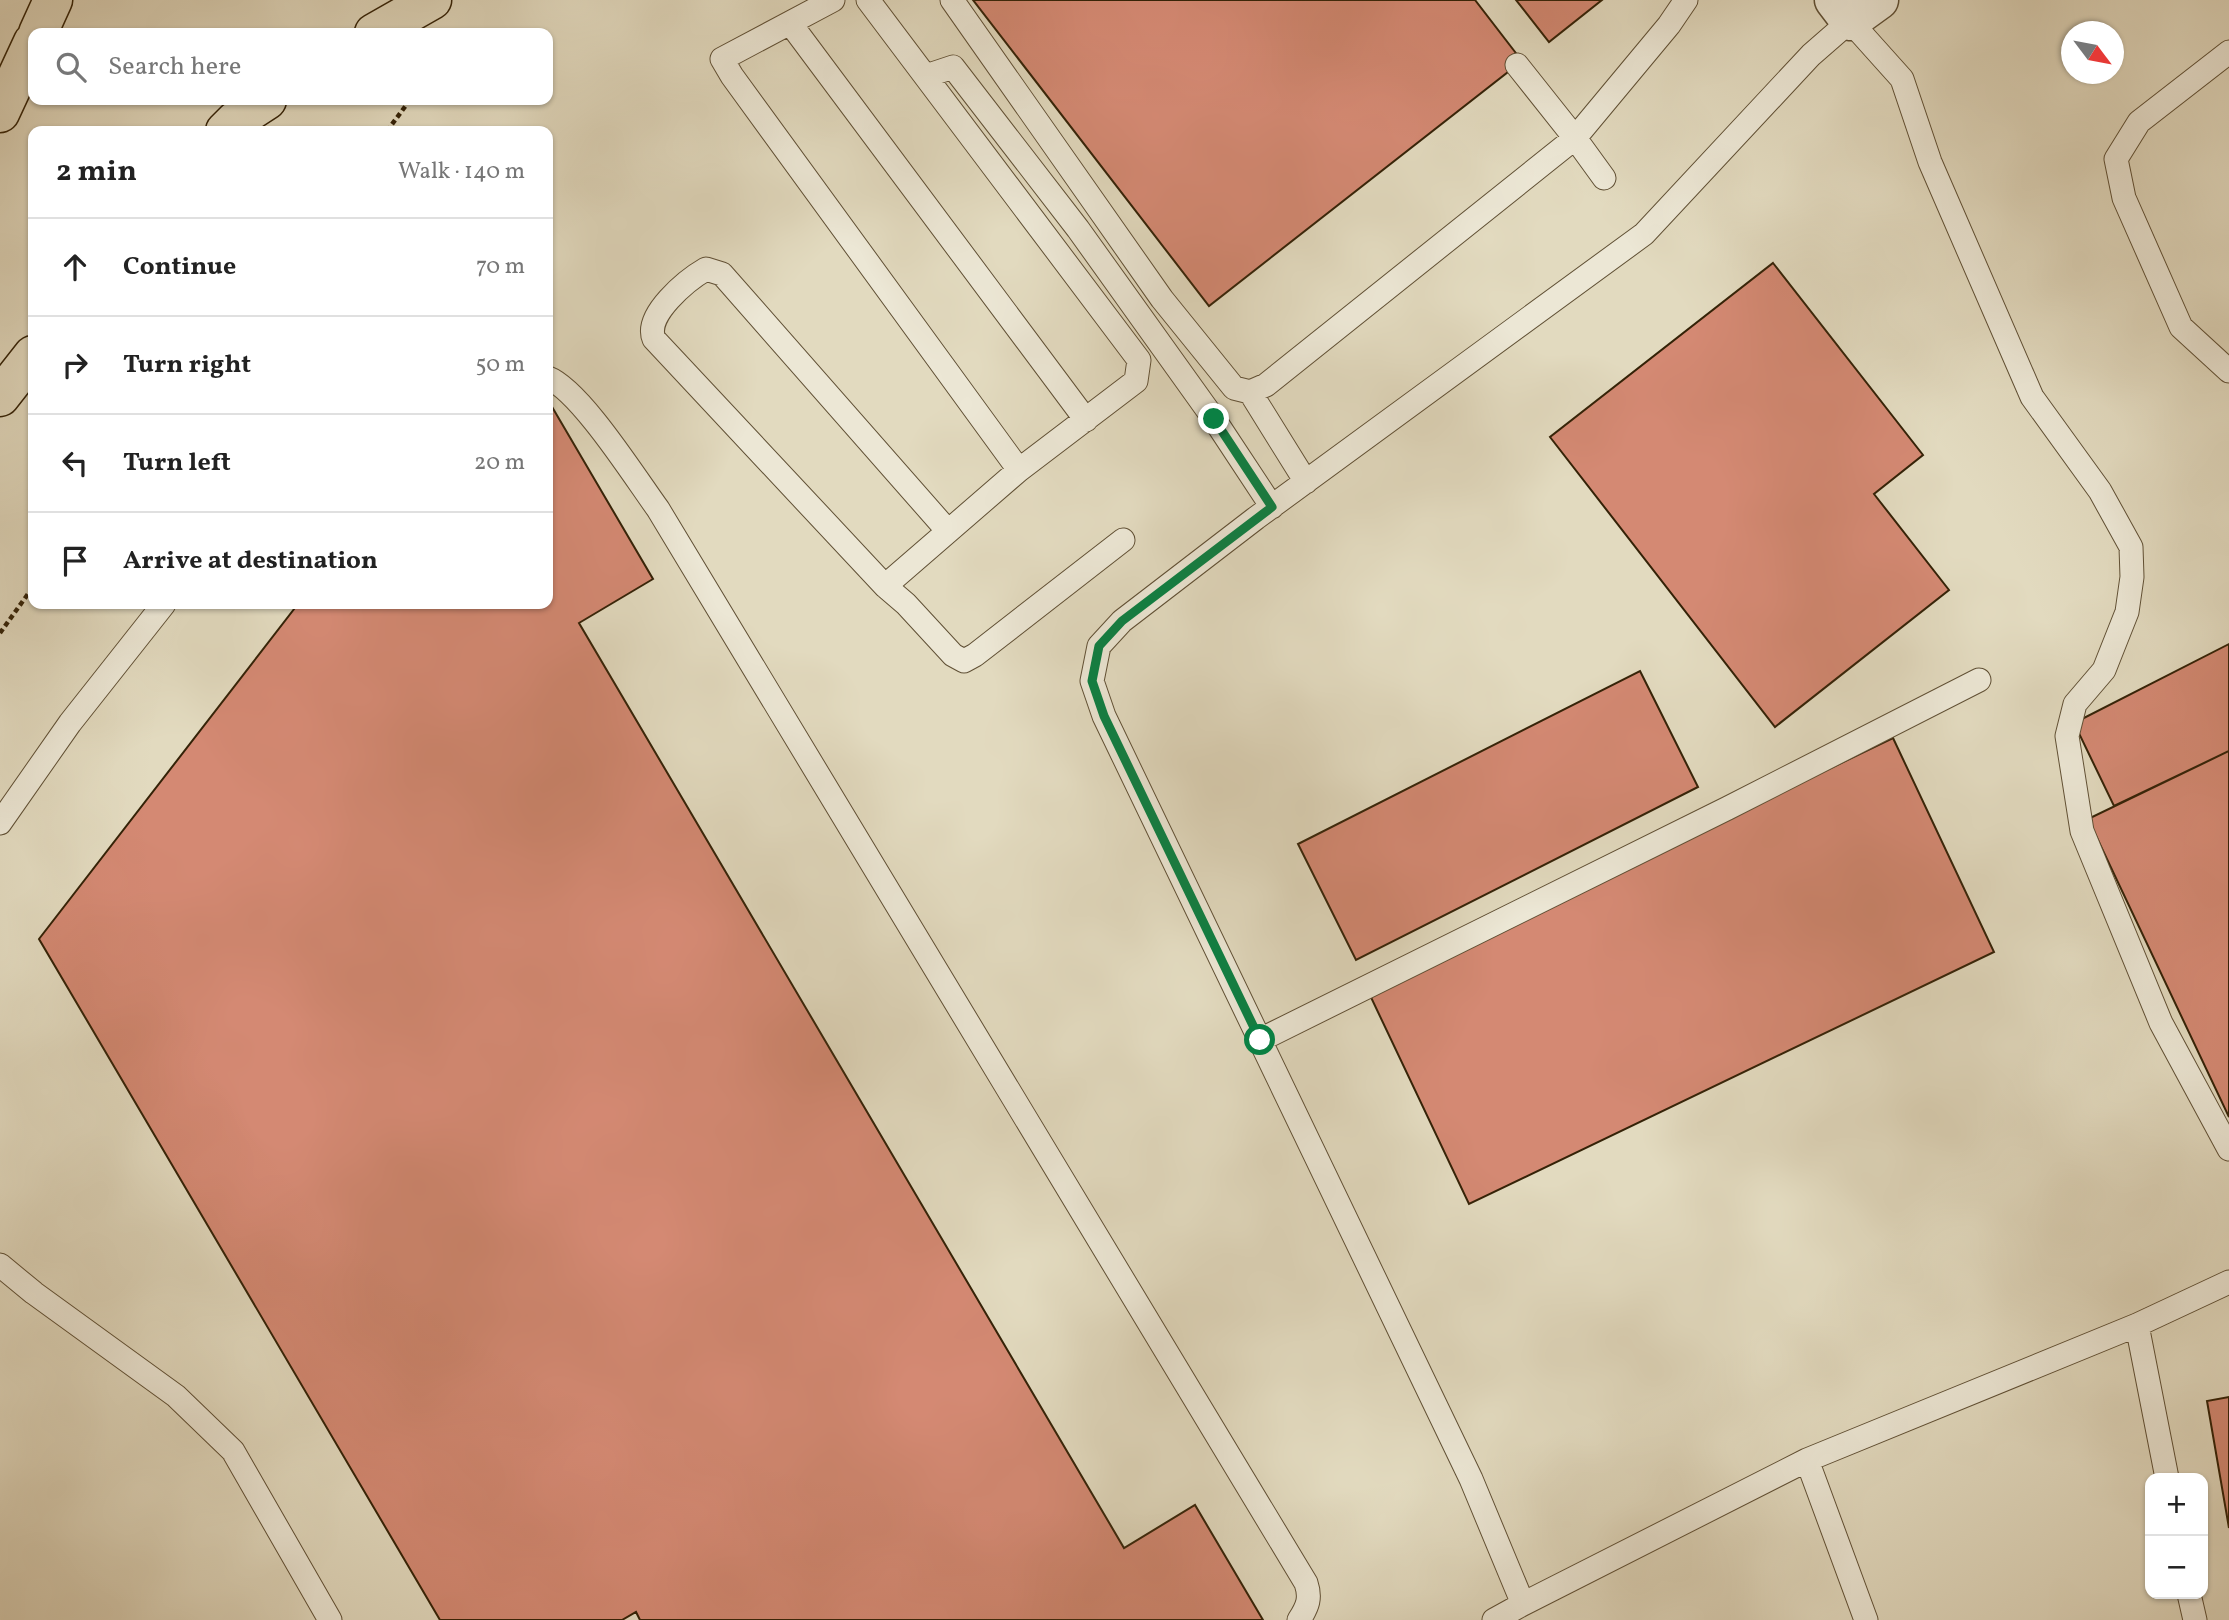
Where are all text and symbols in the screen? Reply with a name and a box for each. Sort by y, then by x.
north arrow [2061,21,2124,84]
search box [28,28,553,105]
icon: search [52,48,90,86]
text: Search here [108,49,241,85]
text: 2 min [56,151,137,193]
text: Walk · 140 m [398,156,525,188]
icon: ahead [56,248,94,286]
text: Continue [123,249,236,285]
text: 70 m [476,251,525,283]
icon: right [56,346,94,384]
text: Turn right [123,347,251,383]
text: 50 m [476,349,525,381]
route end [1198,403,1229,434]
icon: left [56,444,94,482]
text: Turn left [123,445,231,481]
text: 20 m [474,447,525,479]
icon: arrive [56,542,94,580]
text: Arrive at destination [123,543,378,579]
route start [1244,1024,1275,1055]
map controls [2145,1473,2208,1599]
button: + [2145,1473,2208,1536]
button: − [2145,1536,2208,1599]

